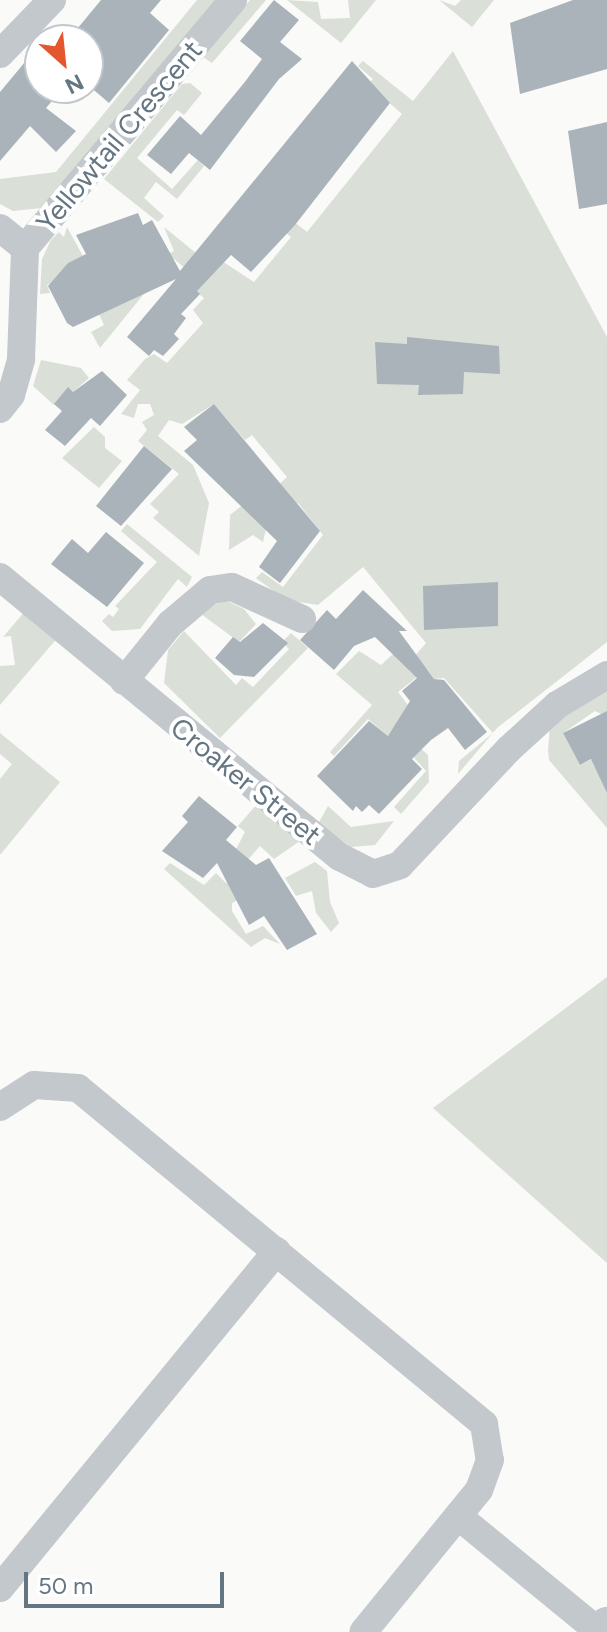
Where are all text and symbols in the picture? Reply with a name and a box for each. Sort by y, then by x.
north arrow [24,24,104,104]
street label: Yellowtail Crescent [29,33,209,239]
text: N [61,68,88,100]
street label: Croaker Street [164,710,328,852]
scale bar [28,1556,228,1606]
text: 50 m [38,1571,94,1600]

